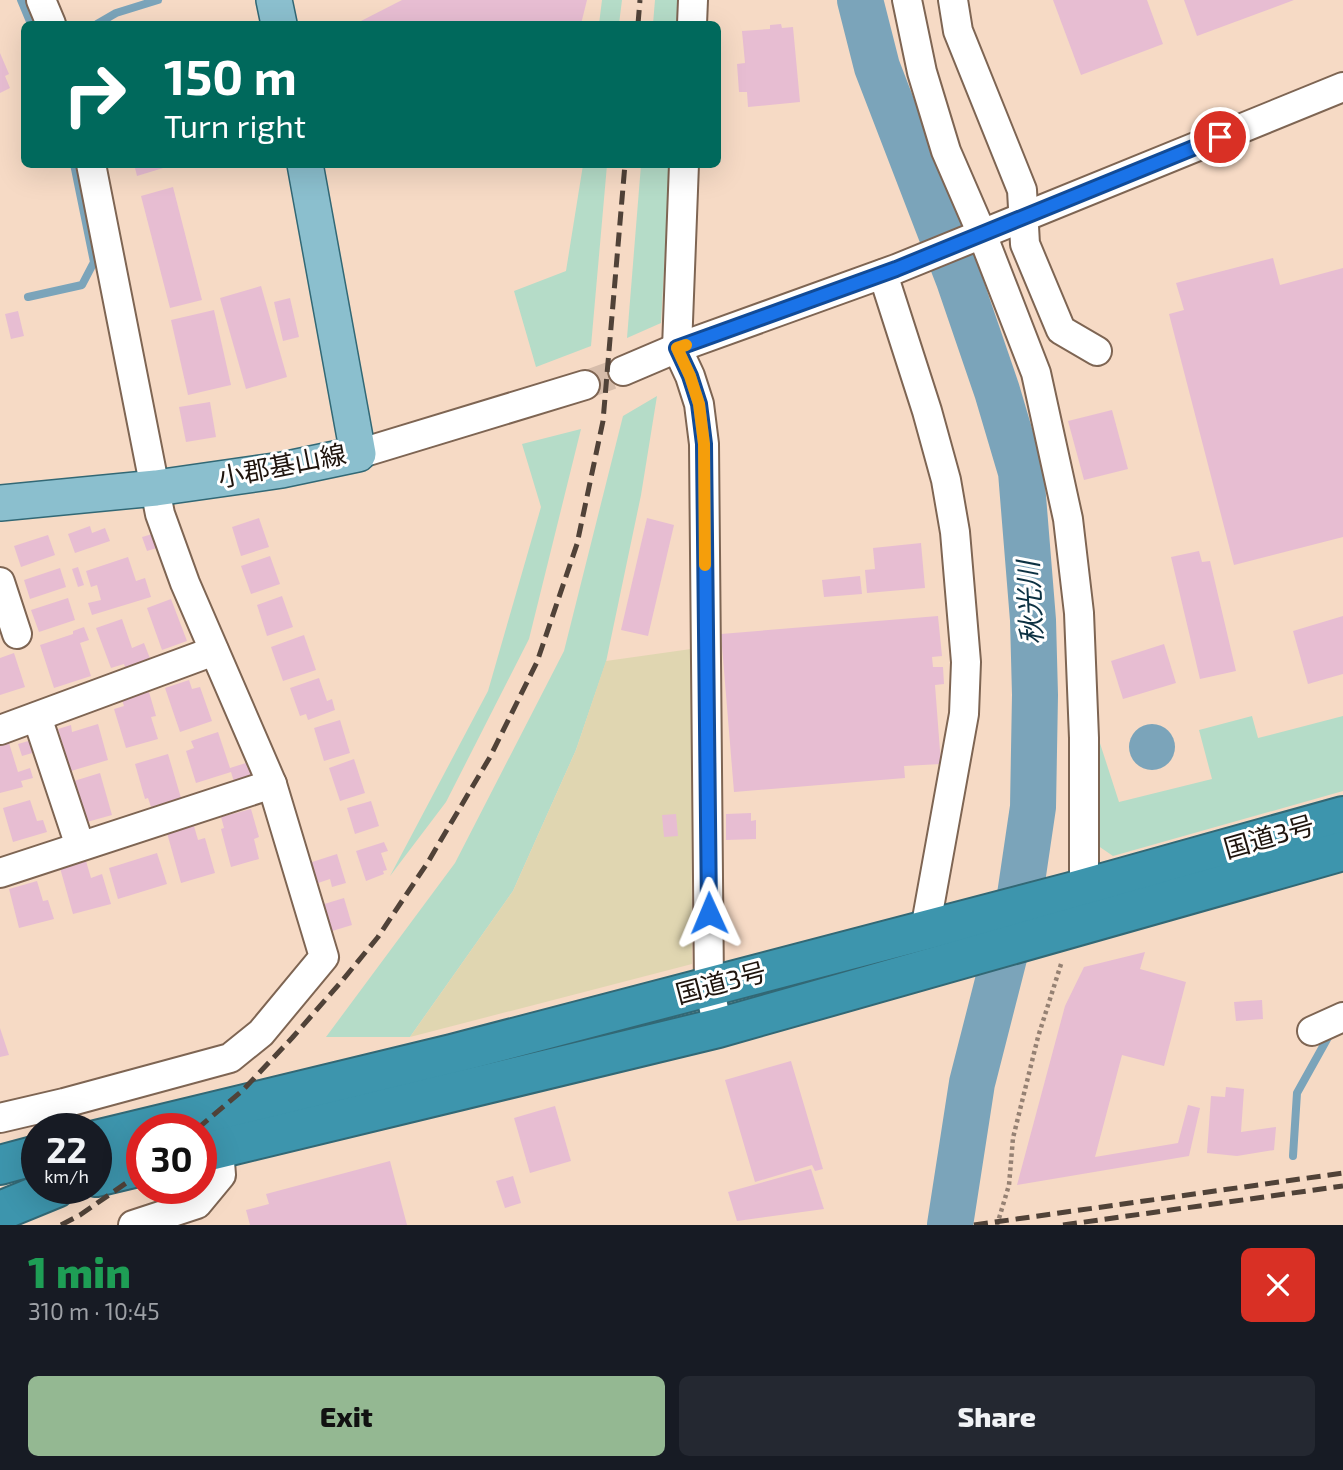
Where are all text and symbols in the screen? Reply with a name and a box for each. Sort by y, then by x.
text: 150 m [164,46,297,105]
icon: right [49,49,140,140]
text: Turn right [164,106,306,144]
pin [1190,107,1250,167]
icon: arrive [1201,118,1239,156]
street label: 小郡基山線 [215,437,348,492]
water label: 秋光川 [1010,557,1048,646]
street label: 国道3号 [1220,808,1317,863]
position arrow [672,876,746,950]
street label: 国道3号 [672,955,769,1008]
speed limit sign: 30 [126,1113,217,1204]
text: 22 [46,1128,87,1170]
text: km/h [44,1165,89,1187]
text: 1 min [28,1246,131,1296]
button: close [1241,1248,1315,1322]
text: 310 m · 10:45 [28,1297,160,1325]
button: Exit [28,1376,665,1456]
button: Share [679,1376,1315,1456]

